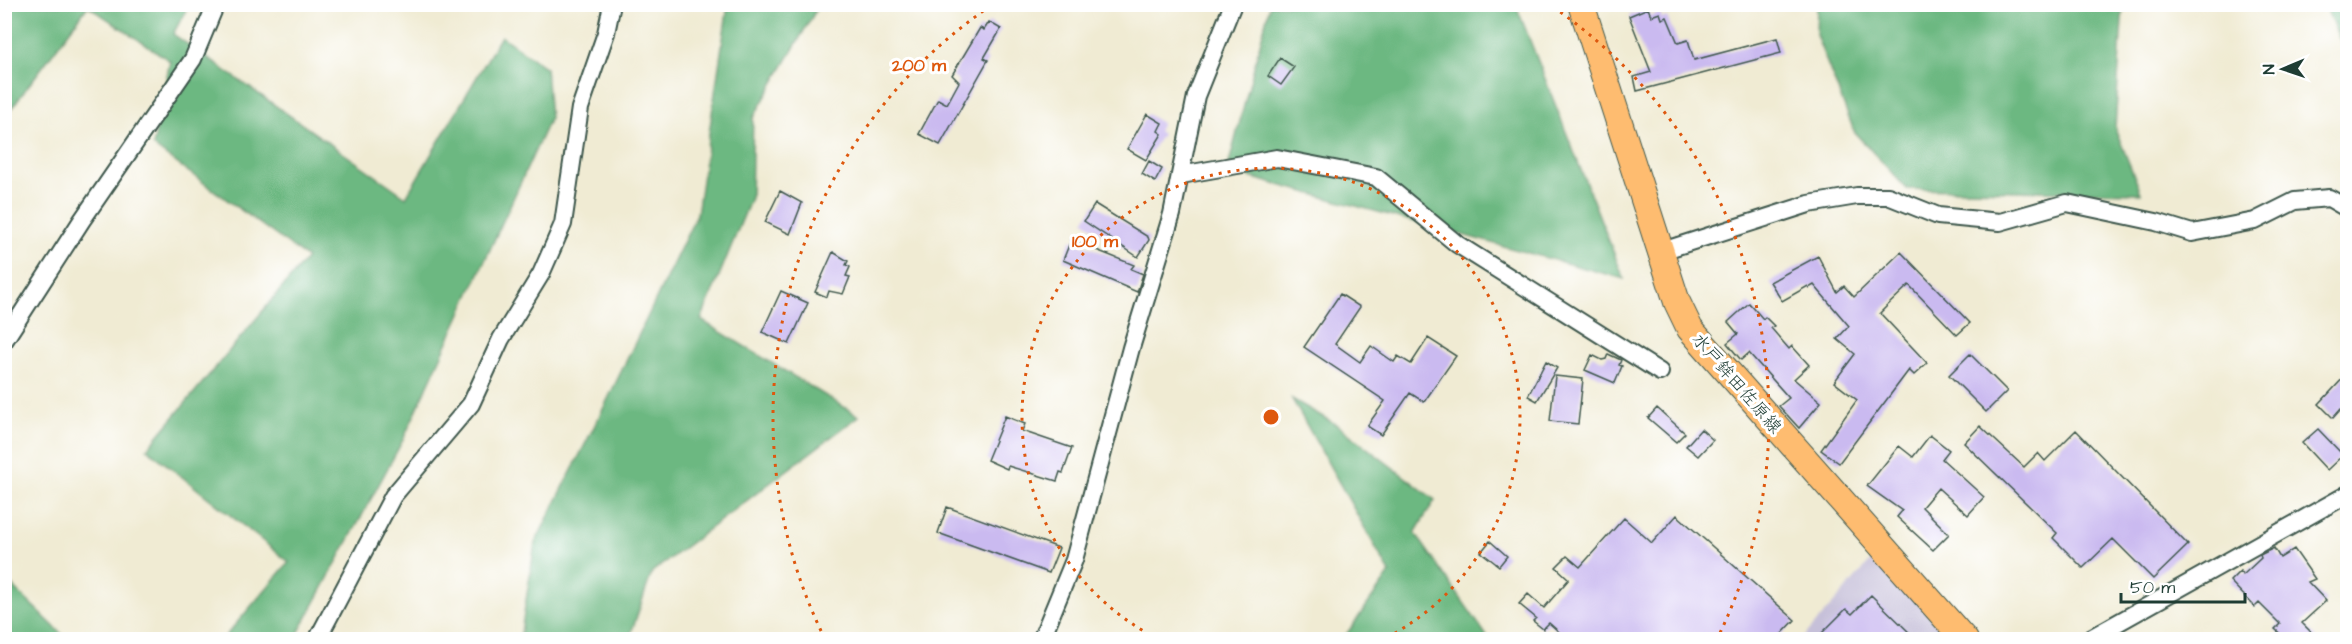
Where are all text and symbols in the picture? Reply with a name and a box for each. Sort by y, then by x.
north arrow [2253,39,2313,99]
text: 200 m [891,53,947,78]
text: N [2258,64,2280,75]
text: 100 m [1072,229,1119,254]
street label: 水戸鉾田佐原線 [1686,328,1787,439]
centre of rings [1261,407,1281,427]
scale bar [2121,566,2246,604]
text: 50 m [2130,575,2175,600]

